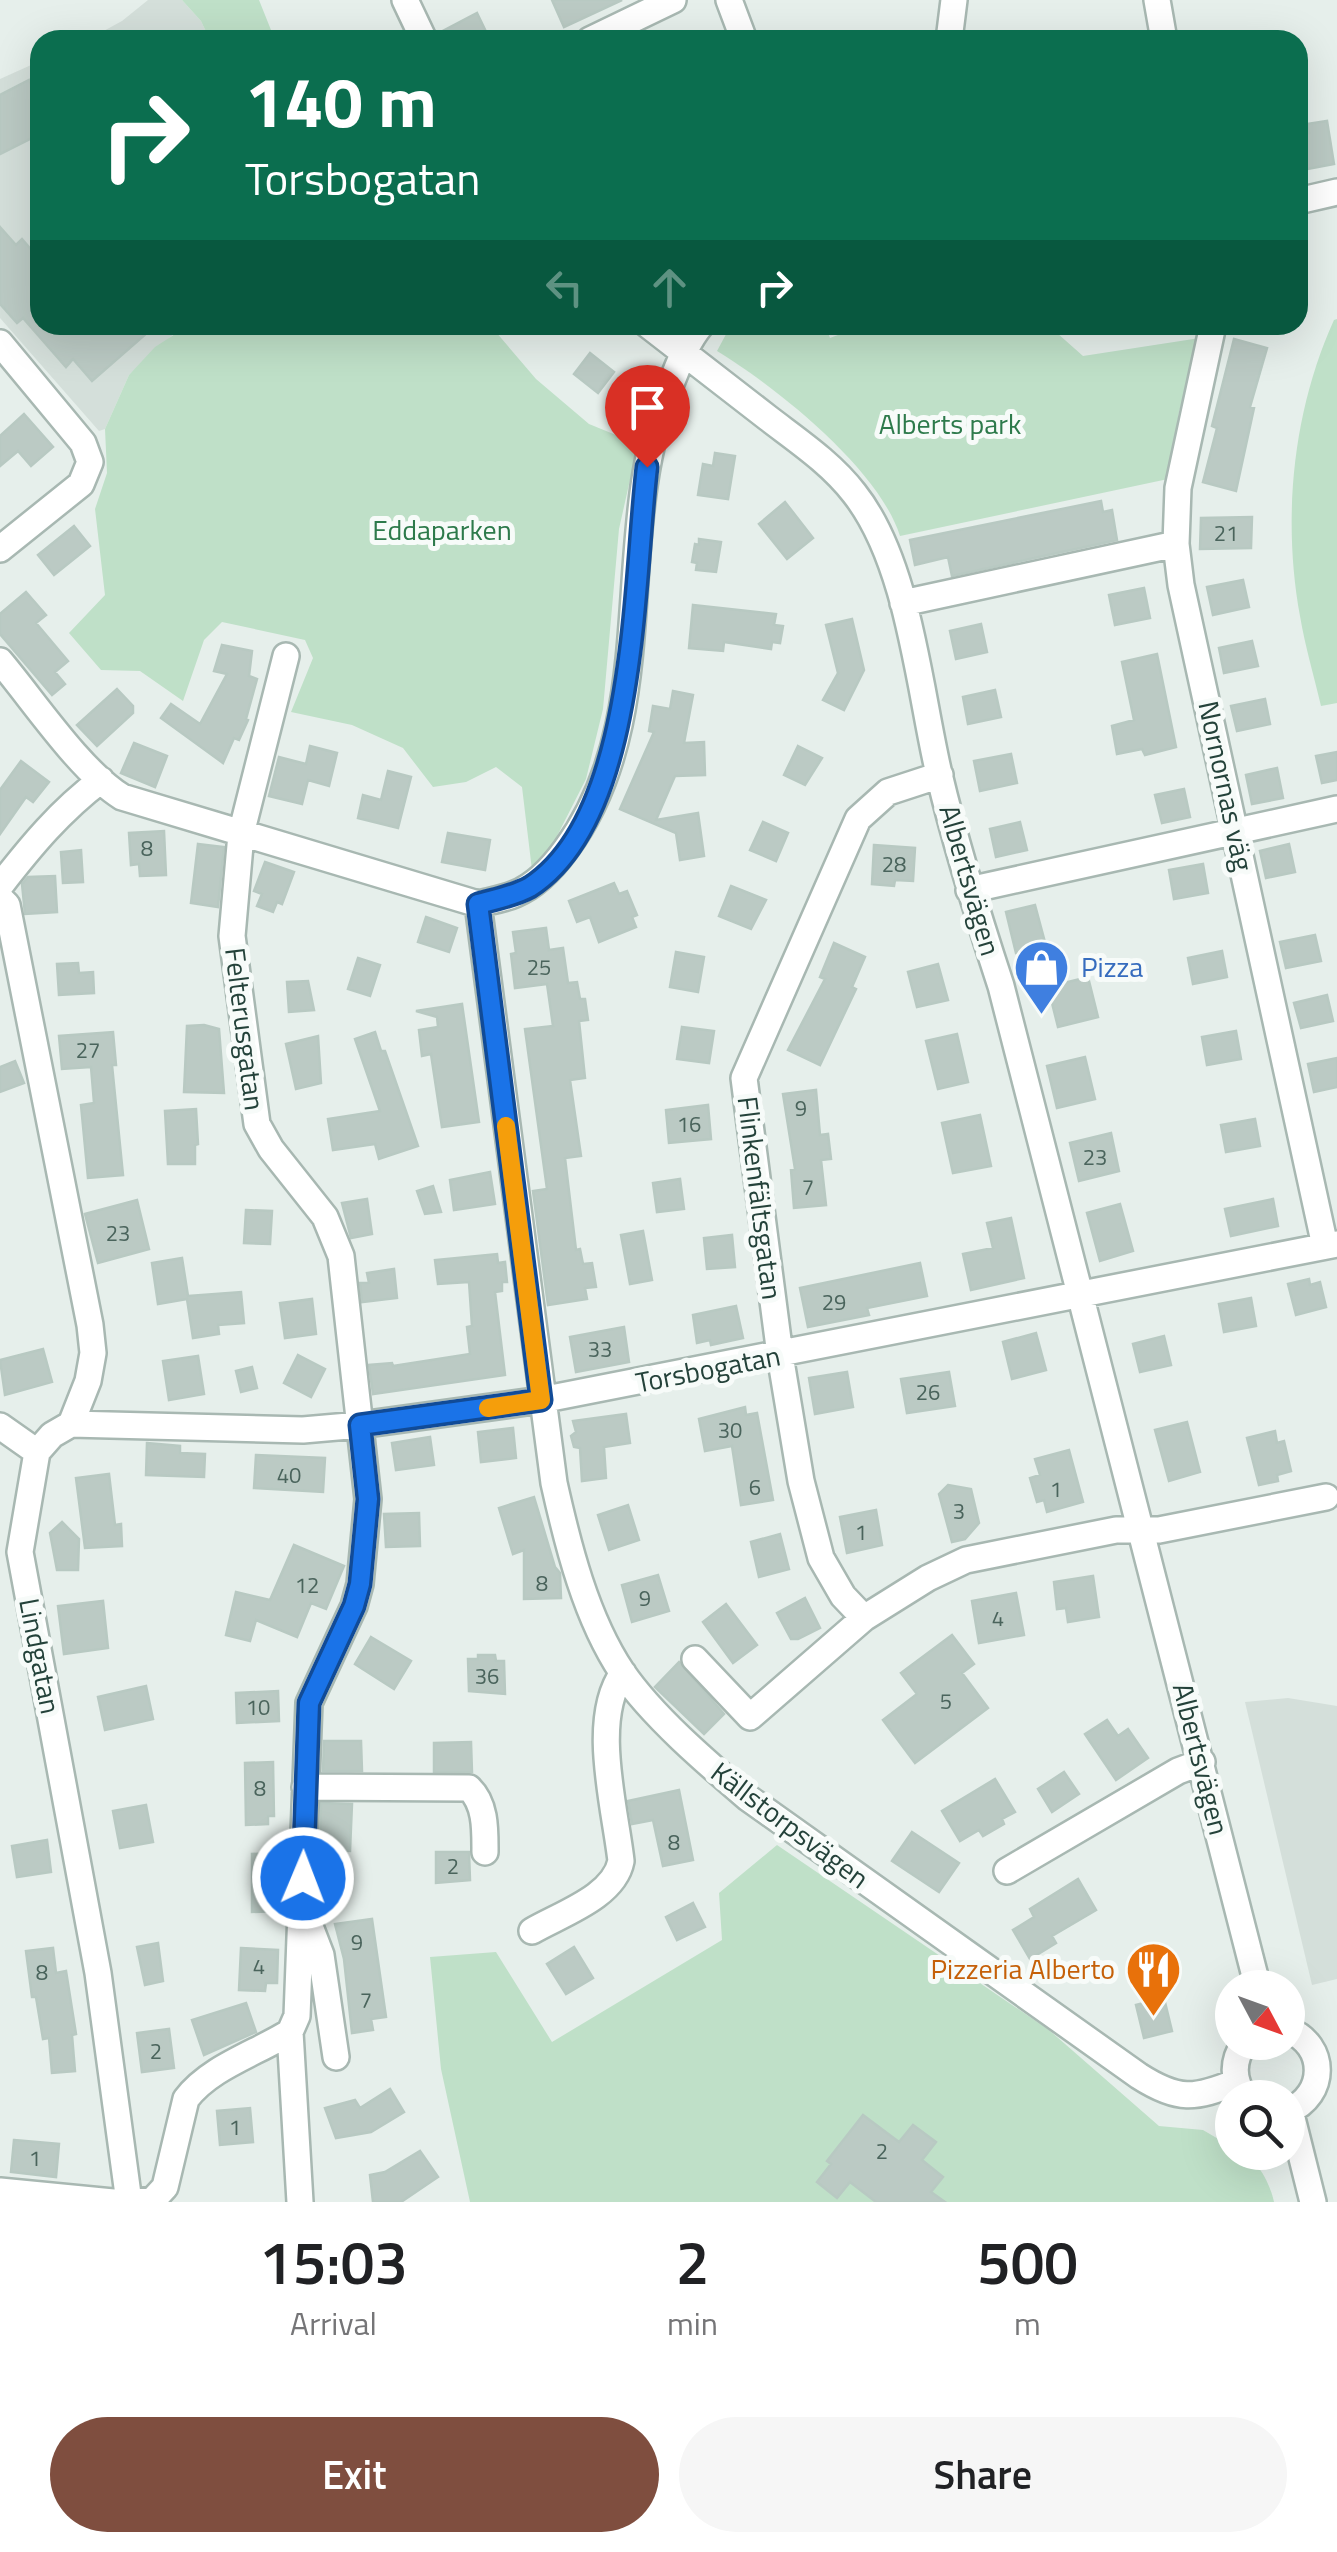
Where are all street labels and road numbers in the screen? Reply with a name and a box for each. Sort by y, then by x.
street label: Nornornas väg [1188,697,1265,875]
street label: Albertsvägen [928,799,1013,960]
street label: Felterusgatan [214,945,277,1113]
street label: Flinkenfältsgatan [727,1094,794,1302]
street label: Torsbogatan [632,1333,784,1404]
street label: Lindgatan [8,1595,73,1717]
street label: Albertsvägen [1162,1678,1241,1839]
street label: Källstorpsvägen [702,1751,879,1899]

